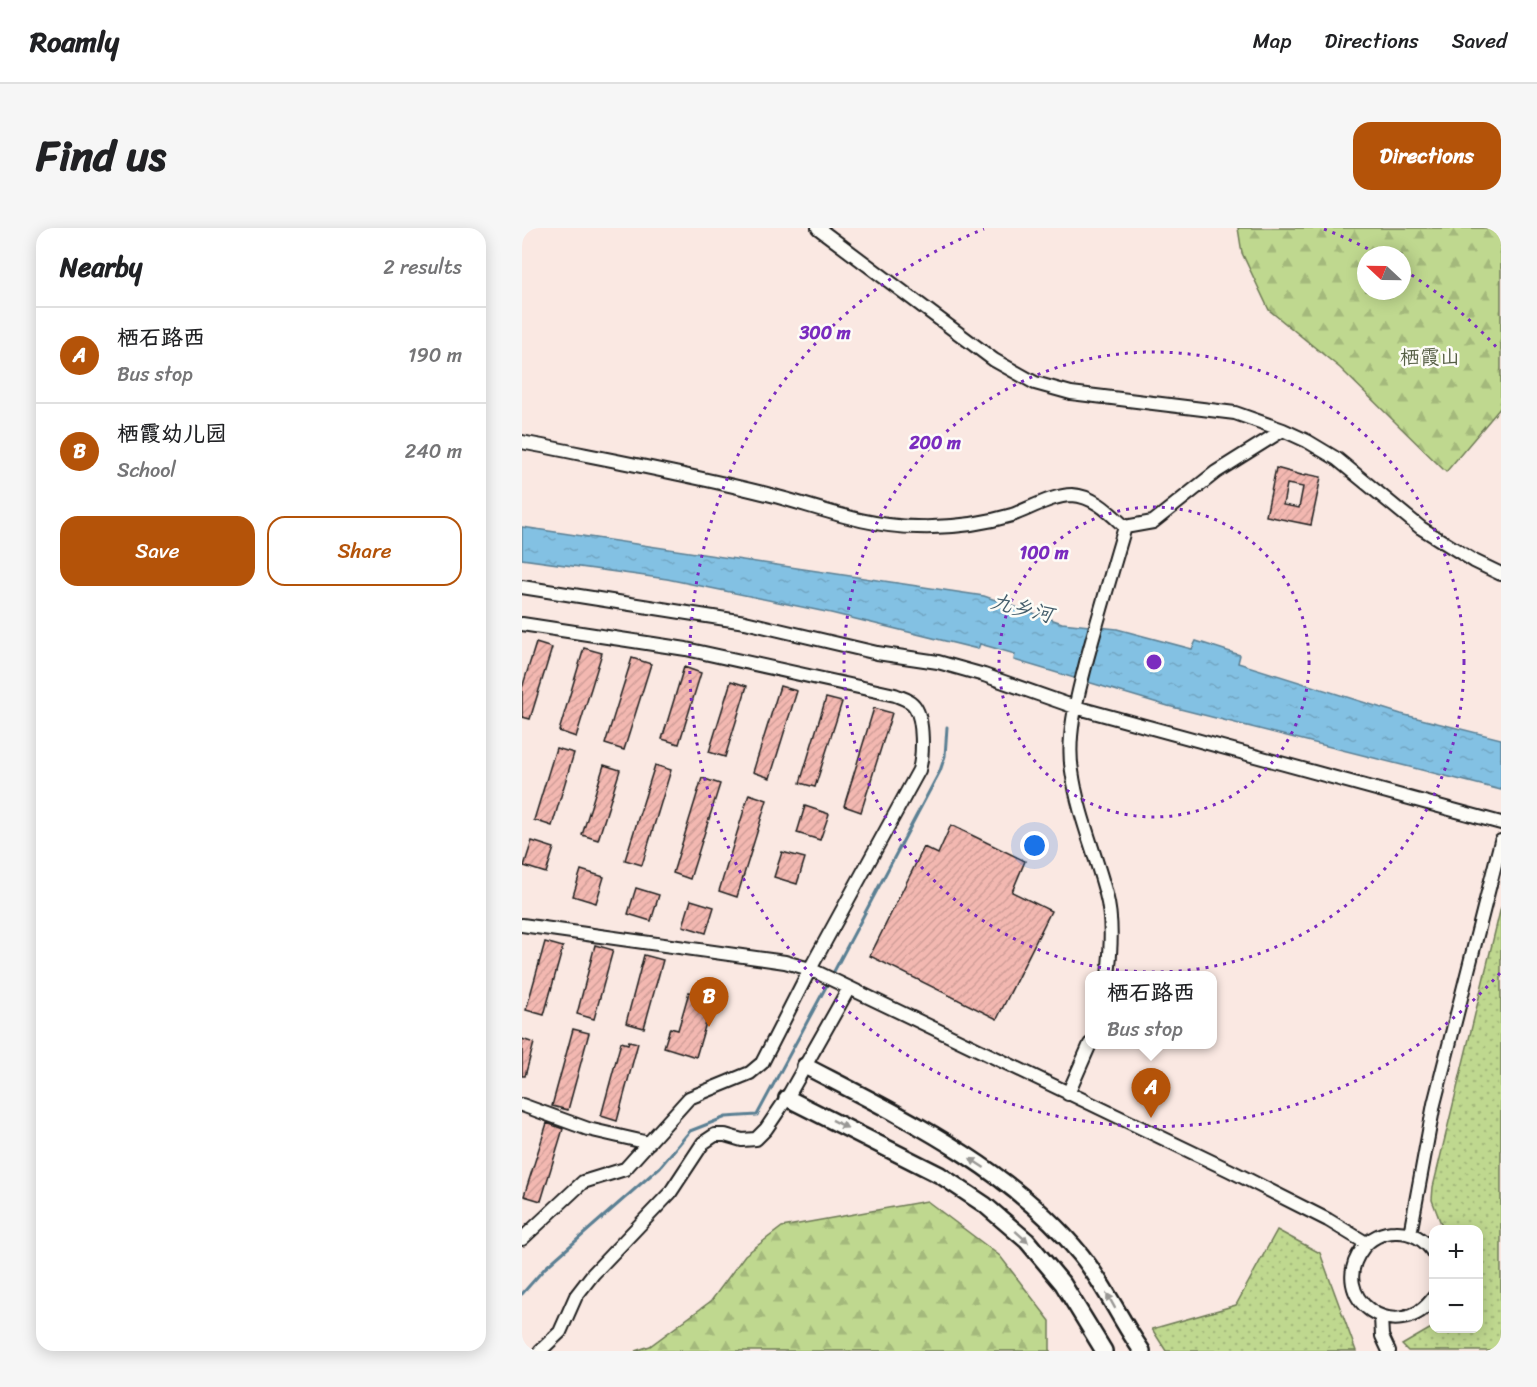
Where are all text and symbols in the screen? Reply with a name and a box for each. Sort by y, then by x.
text: Roamly [30,17,119,66]
text: Map [1253,22,1291,60]
text: Directions [1324,22,1419,60]
text: Saved [1452,22,1507,60]
text: Find us [36,119,166,193]
button: Directions [1353,122,1501,190]
text: Nearby [60,244,142,290]
north arrow [1357,246,1411,300]
text: 2 results [383,250,462,285]
text: 300 m [798,317,851,349]
text: 栖石路西 [117,318,205,357]
text: A [73,338,86,373]
text: 190 m [408,338,462,373]
park label: 栖霞山 [1400,340,1460,375]
text: Bus stop [117,357,193,392]
text: 栖霞幼儿园 [117,414,227,453]
text: 200 m [908,427,961,459]
text: B [73,434,86,469]
text: 240 m [405,434,462,469]
text: School [117,453,176,488]
button: Save [60,516,255,586]
button: Share [267,516,462,586]
text: 100 m [1020,537,1069,569]
water label: 九乡河 [987,582,1060,635]
centre of rings [1144,652,1164,672]
your location [1020,831,1049,860]
popup [1085,971,1217,1049]
text: 栖石路西 [1107,973,1195,1012]
pin: B [690,978,729,1027]
text: Bus stop [1107,1012,1183,1047]
pin: A [1132,1068,1170,1118]
one-way arrow [831,1120,848,1129]
one-way arrow [969,1157,985,1168]
map controls [1429,1225,1483,1333]
button: + [1429,1225,1483,1279]
one-way arrow [1015,1230,1030,1244]
button: − [1429,1279,1483,1333]
one-way arrow [1106,1292,1116,1309]

